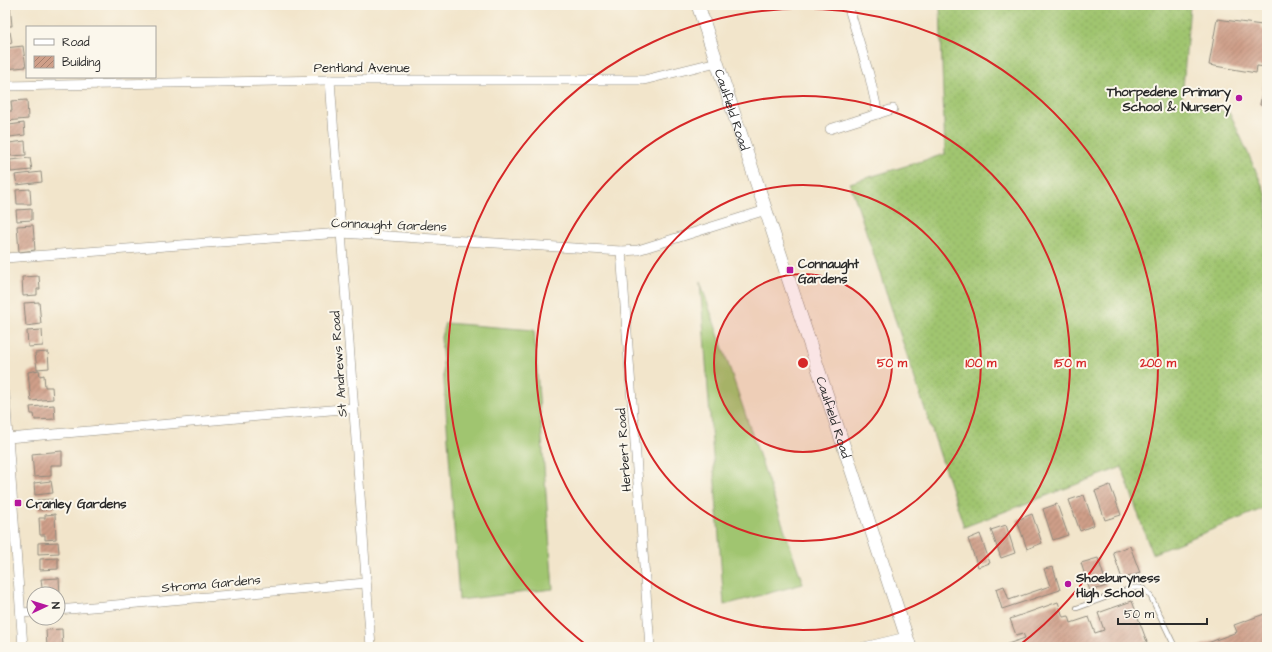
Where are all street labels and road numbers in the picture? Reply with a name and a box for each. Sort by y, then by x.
street label: Pentland Avenue [314,59,410,77]
street label: Caulfield Road [710,67,754,153]
street label: Connaught Gardens [331,214,448,237]
street label: St Andrews Road [326,310,352,418]
street label: Caulfield Road [811,374,855,461]
street label: Herbert Road [612,407,636,492]
street label: Stroma Gardens [161,571,262,597]

